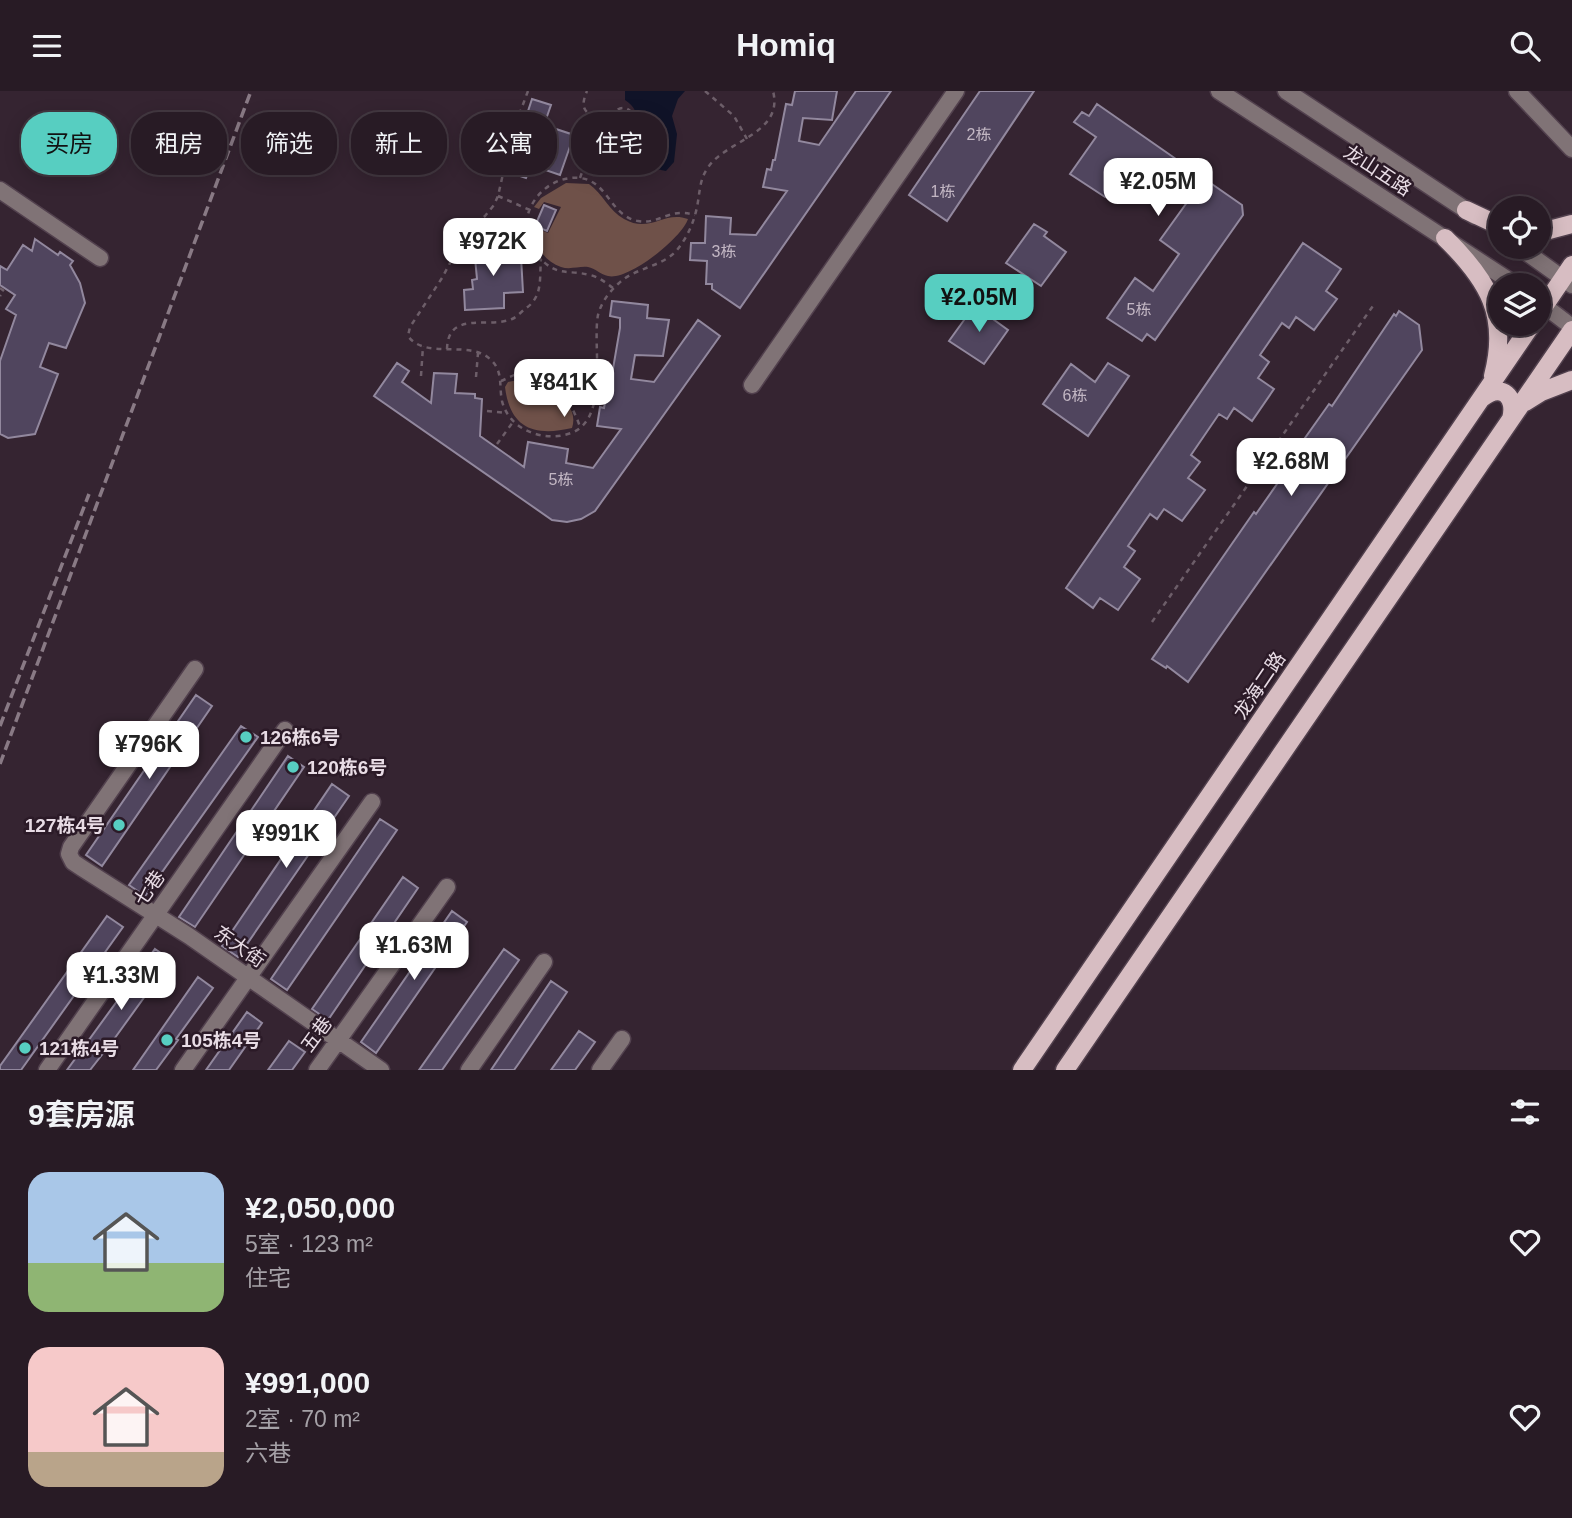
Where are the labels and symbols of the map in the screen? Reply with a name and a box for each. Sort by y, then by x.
house number: 2栋 [967,126,991,143]
street label: 龙山五路 [1340,141,1415,200]
pin: ¥2.05M [1101,159,1215,218]
house number: 1栋 [931,183,955,200]
pin: ¥972K [444,219,542,278]
house number: 3栋 [712,243,736,260]
pin: ¥2.05M [922,275,1036,334]
house number: 5栋 [1127,301,1151,318]
pin: ¥841K [515,359,613,419]
house number: 6栋 [1063,387,1087,404]
pin: ¥2.68M [1234,439,1348,498]
house number: 5栋 [549,471,573,488]
street label: 龙海二路 [1229,648,1289,723]
pin: ¥796K [100,721,198,781]
place label: 126栋6号 [260,727,340,748]
marker: 126栋6号 [238,729,254,745]
place label: 120栋6号 [307,757,387,778]
marker: 120栋6号 [285,759,301,775]
pin: ¥991K [237,811,335,870]
place label: 127栋4号 [25,815,105,836]
marker: 127栋4号 [111,817,127,833]
street label: 七巷 [130,867,169,910]
street label: 东大街 [210,921,269,971]
pin: ¥1.63M [357,923,471,982]
pin: ¥1.33M [64,953,178,1012]
street label: 五巷 [297,1013,336,1056]
place label: 105栋4号 [181,1030,261,1051]
marker: 105栋4号 [159,1032,175,1048]
place label: 121栋4号 [39,1038,119,1059]
marker: 121栋4号 [17,1040,33,1056]

